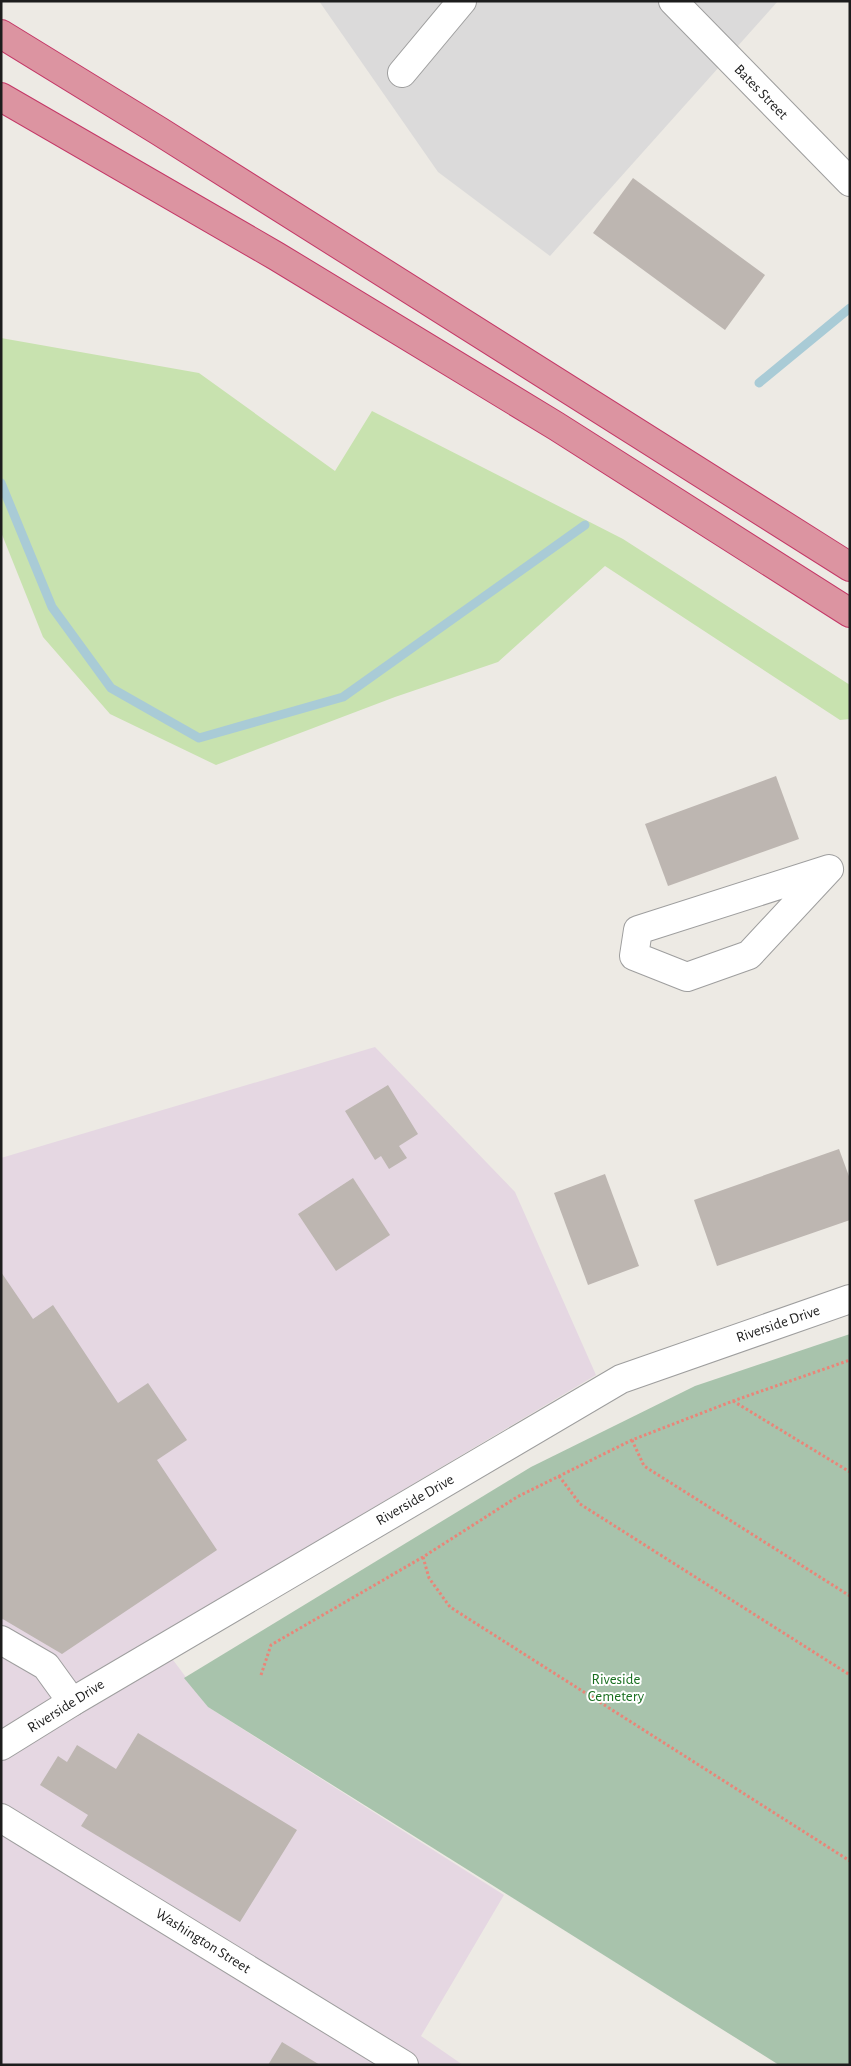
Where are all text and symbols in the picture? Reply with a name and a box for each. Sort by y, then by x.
street label: Bates Street [731,62,791,122]
street label: Riverside Drive [734,1303,822,1345]
street label: Riverside Drive [373,1472,457,1528]
park label: Riveside Cemetery [588,1672,645,1704]
street label: Riverside Drive [25,1676,107,1736]
street label: Washington Street [153,1906,253,1976]

